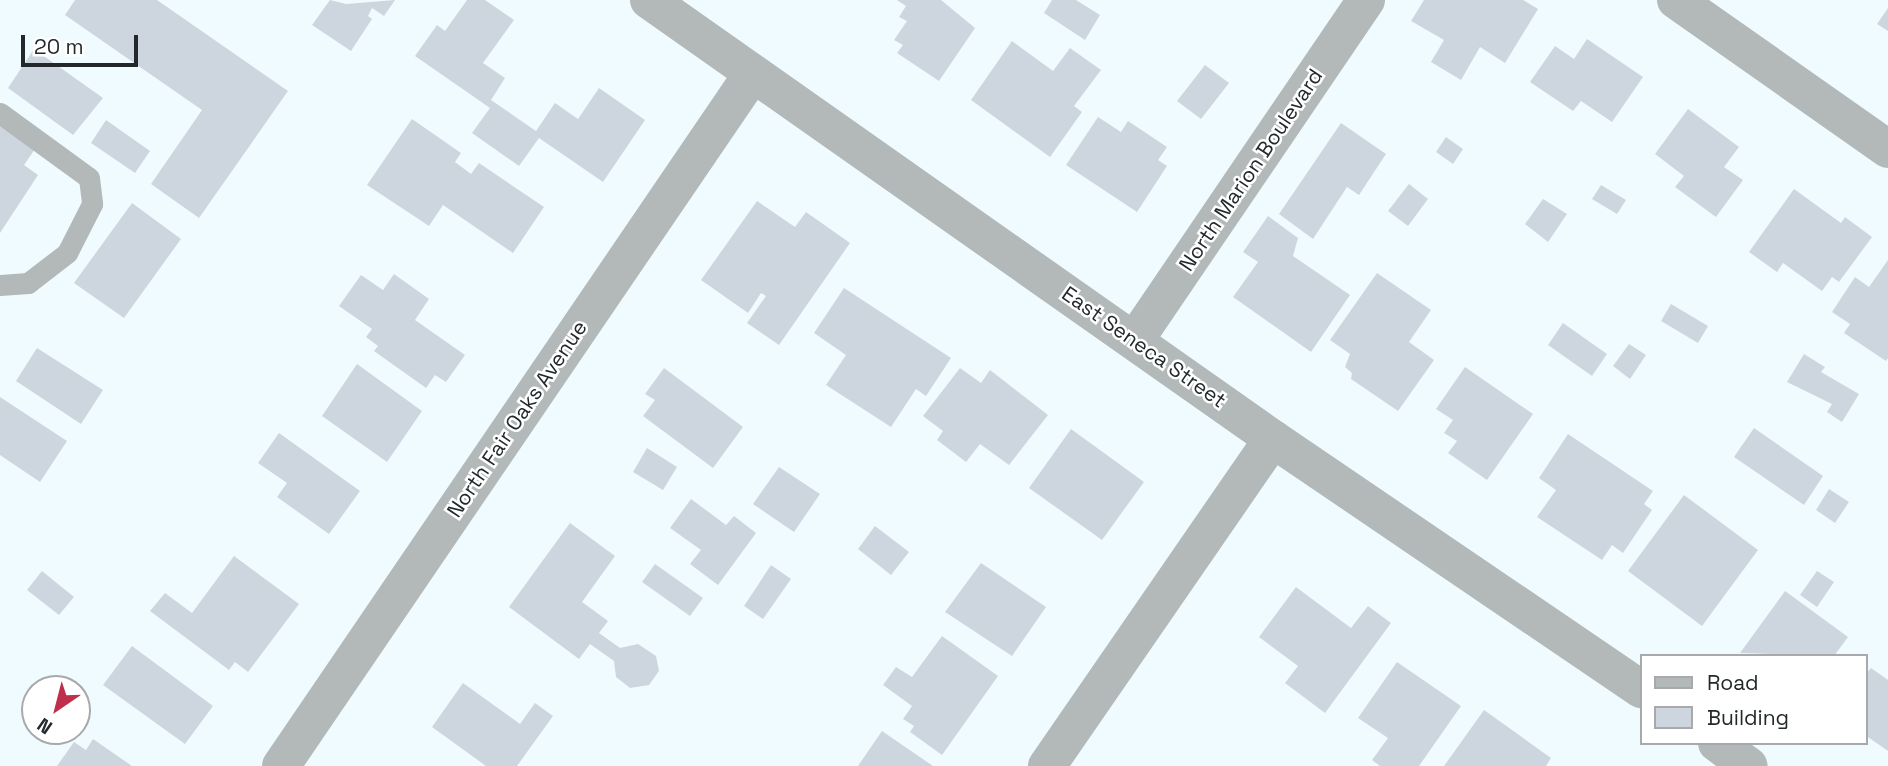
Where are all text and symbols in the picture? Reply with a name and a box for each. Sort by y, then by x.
scale bar [24,21,142,65]
text: 20 m [34,33,84,60]
street label: North Marion Boulevard [1174,64,1328,276]
street label: East Seneca Street [1057,281,1231,413]
street label: North Fair Oaks Avenue [442,316,592,522]
legend [1640,654,1867,745]
text: Road [1707,669,1759,696]
north arrow [21,675,91,745]
text: Building [1707,704,1789,731]
text: N [32,712,57,740]

